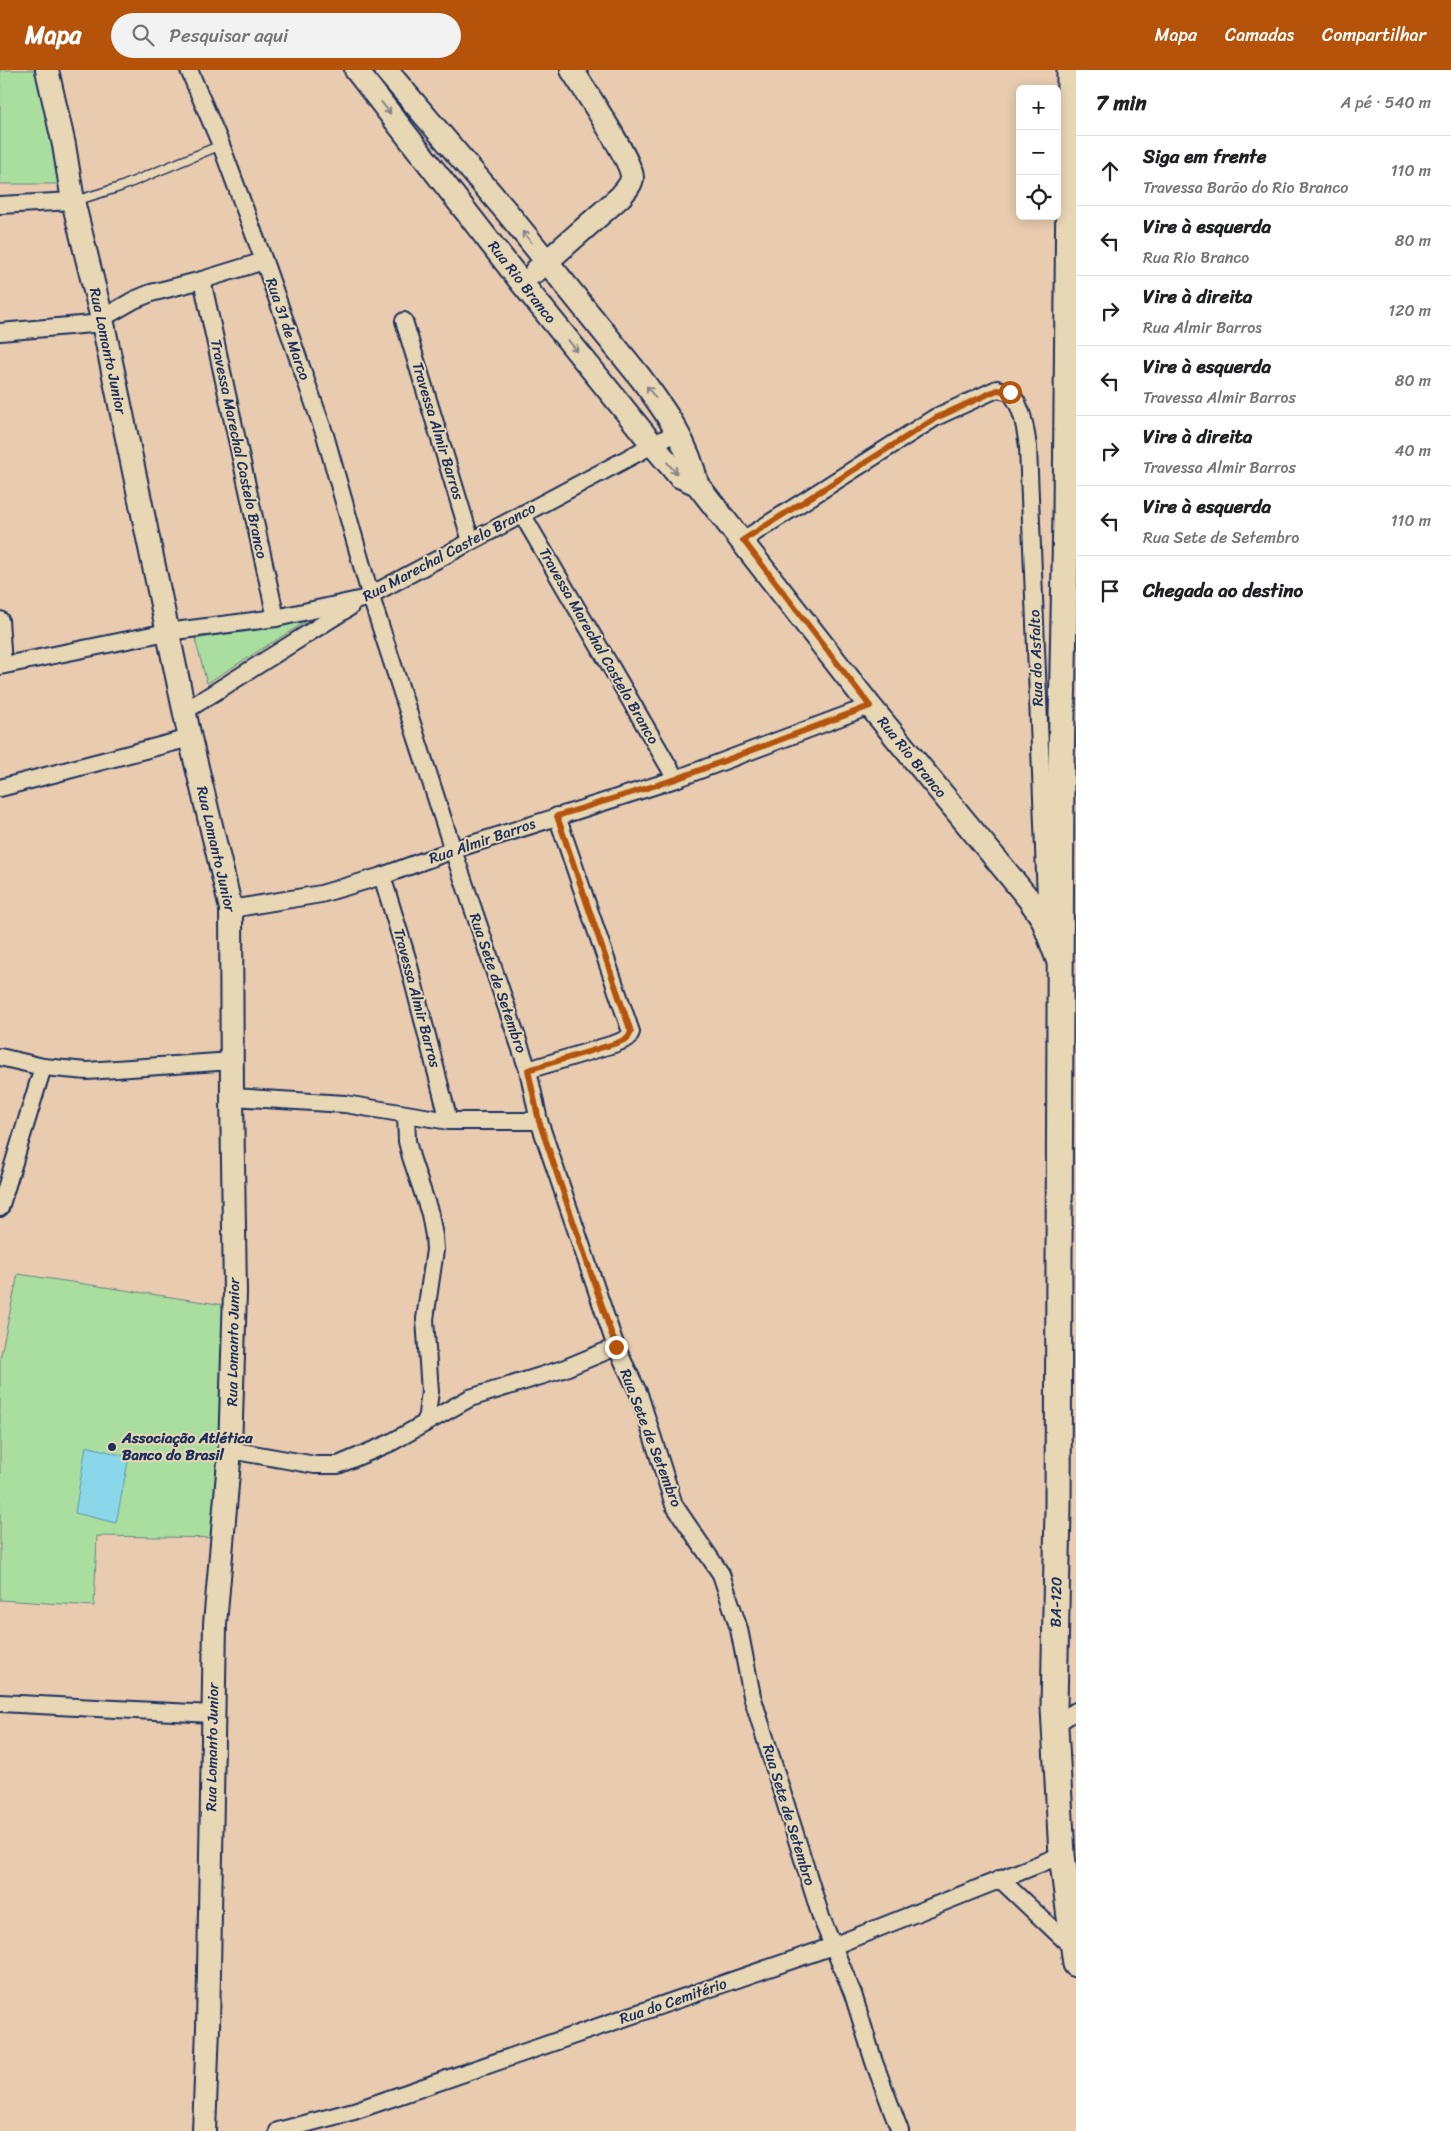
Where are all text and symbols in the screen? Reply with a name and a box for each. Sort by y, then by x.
search box [111,13,461,58]
text: Mapa [25,14,81,56]
text: Pesquisar aqui [169,19,288,52]
text: Mapa [1155,19,1197,51]
text: Camadas [1225,19,1294,51]
text: Compartilhar [1322,19,1426,51]
icon: search [129,21,157,49]
text: 7 min [1096,84,1147,122]
map controls [1016,85,1061,220]
button: + [1016,85,1061,130]
text: A pé · 540 m [1341,88,1431,117]
one-way arrow [380,102,391,115]
button: − [1016,130,1061,175]
text: Siga em frente [1143,140,1266,173]
text: 110 m [1391,156,1431,185]
icon: ahead [1096,157,1124,185]
text: Travessa Barão do Rio Branco [1143,173,1348,202]
button: locate [1016,175,1061,220]
text: Vire à esquerda [1143,210,1271,243]
text: 80 m [1395,226,1431,255]
icon: left [1096,227,1124,255]
one-way arrow [522,231,533,244]
street label: Rua Rio Branco [481,235,563,330]
text: Rua Rio Branco [1143,243,1249,272]
street label: Rua 31 de Marco [258,274,318,384]
text: Vire à direita [1143,280,1252,313]
street label: Rua Lomanto Junior [82,285,134,417]
text: 120 m [1388,296,1431,325]
icon: right [1096,297,1124,325]
text: Rua Almir Barros [1143,313,1262,342]
street label: Travessa Marechal Castelo Branco [203,337,275,562]
one-way arrow [567,339,578,352]
text: Vire à esquerda [1143,350,1271,383]
street label: Travessa Almir Barros [405,359,471,503]
text: 80 m [1395,366,1431,395]
icon: left [1096,367,1124,395]
route start [999,381,1022,404]
text: Travessa Almir Barros [1143,383,1296,412]
one-way arrow [645,386,656,399]
text: Vire à direita [1143,420,1252,453]
text: 40 m [1394,436,1431,465]
icon: right [1096,437,1124,465]
text: Travessa Almir Barros [1143,453,1296,482]
one-way arrow [667,461,678,474]
text: Vire à esquerda [1143,490,1271,523]
street label: Rua Marechal Castelo Branco [357,495,541,609]
text: 110 m [1391,506,1431,535]
icon: left [1096,507,1124,535]
text: Rua Sete de Setembro [1143,523,1299,552]
street label: Travessa Marechal Castelo Branco [532,543,666,750]
text: Chegada ao destino [1143,574,1303,607]
icon: arrive [1096,577,1124,605]
street label: Rua do Asfalto [1021,609,1051,707]
street label: Rua Rio Branco [871,710,954,804]
street label: Rua Lomanto Junior [189,783,243,915]
street label: Rua Almir Barros [425,810,540,871]
street label: Rua Sete de Setembro [462,909,534,1057]
street label: Travessa Almir Barros [386,925,448,1071]
street label: Rua Lomanto Junior [219,1277,247,1407]
route end [605,1336,628,1359]
street label: Rua Sete de Setembro [613,1365,690,1511]
place label: Associação Atlética Banco do Brasil [121,1425,253,1468]
marker: Associação Atlética Banco do Brasil [106,1441,118,1453]
street label: BA-120 [1043,1576,1069,1628]
street label: Rua Lomanto Junior [198,1682,226,1812]
street label: Rua Sete de Setembro [755,1741,823,1889]
street label: Rua do Cemitério [616,1970,731,2032]

